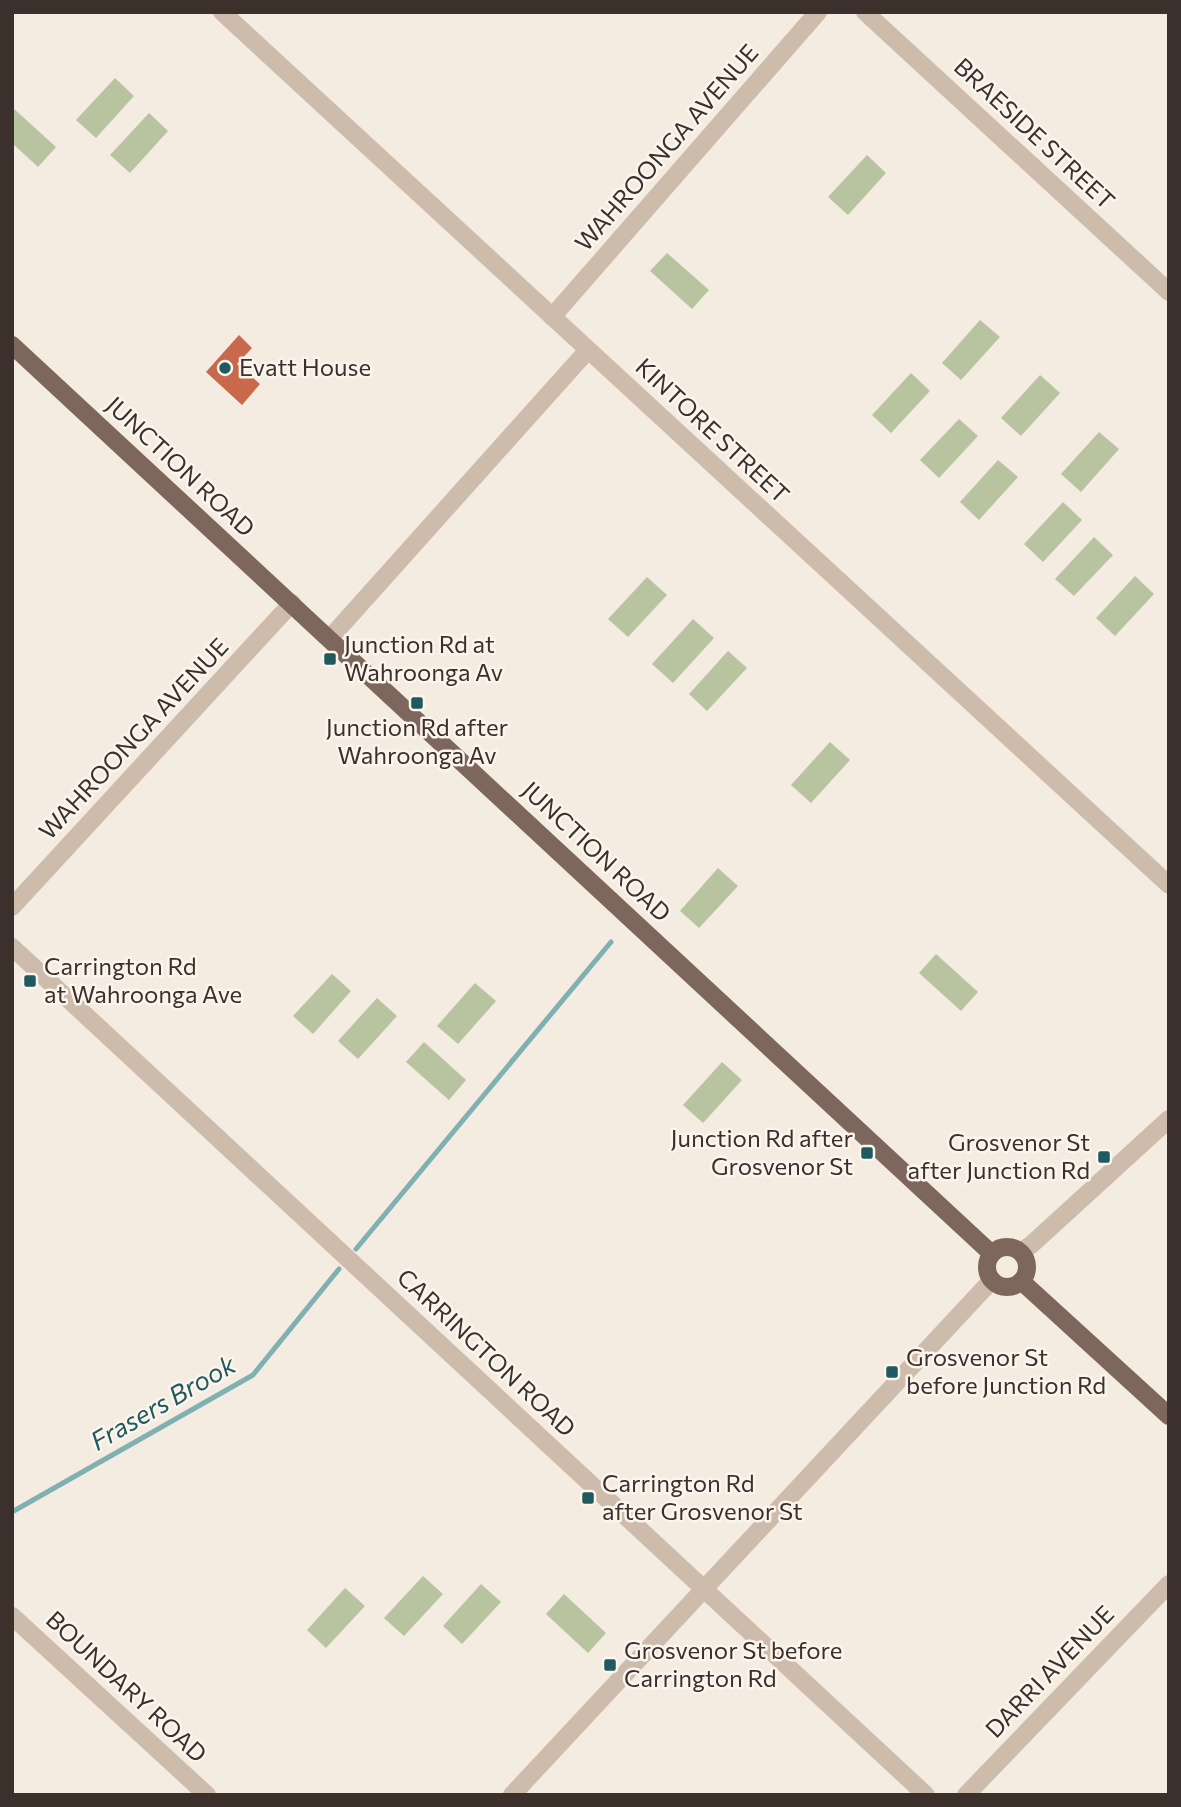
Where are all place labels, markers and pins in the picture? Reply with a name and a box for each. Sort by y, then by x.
place label: Evatt House [239,352,371,381]
marker: Evatt House [217,360,233,376]
place label: Junction Rd at Wahroonga Av [344,629,503,686]
marker: Junction Rd at Wahroonga Av [322,651,338,667]
marker: Junction Rd after Wahroonga Av [409,695,425,711]
place label: Junction Rd after Wahroonga Av [326,712,509,769]
place label: Carrington Rd at Wahroonga Ave [44,951,242,1008]
marker: Carrington Rd at Wahroonga Ave [22,973,38,989]
place label: Junction Rd after Grosvenor St [671,1123,853,1180]
place label: Grosvenor St after Junction Rd [908,1127,1090,1184]
marker: Junction Rd after Grosvenor St [859,1145,875,1161]
marker: Grosvenor St after Junction Rd [1096,1149,1112,1165]
place label: Grosvenor St before Junction Rd [906,1342,1106,1399]
marker: Grosvenor St before Junction Rd [884,1364,900,1380]
place label: Carrington Rd after Grosvenor St [602,1468,803,1525]
marker: Carrington Rd after Grosvenor St [580,1490,596,1506]
place label: Grosvenor St before Carrington Rd [624,1635,842,1692]
marker: Grosvenor St before Carrington Rd [602,1657,618,1673]

